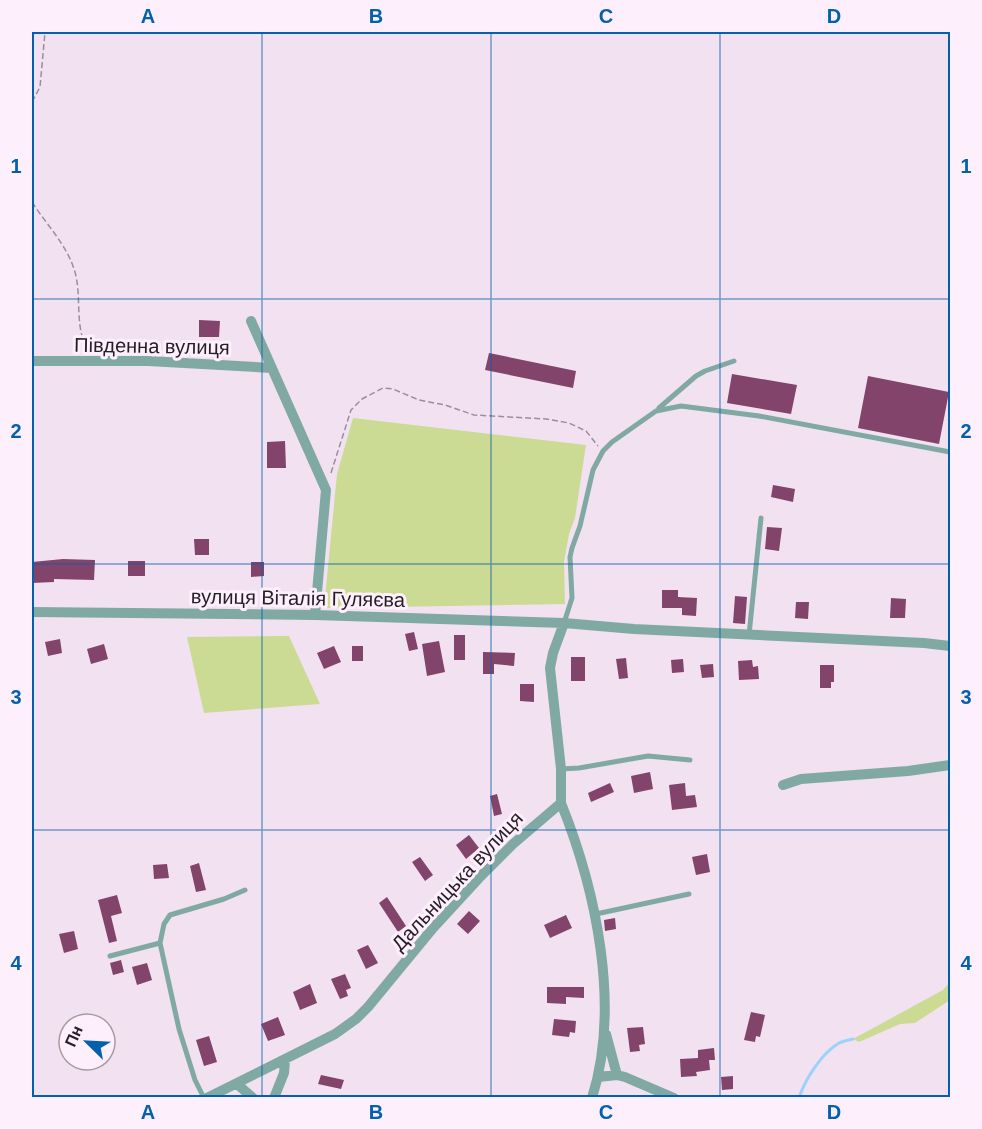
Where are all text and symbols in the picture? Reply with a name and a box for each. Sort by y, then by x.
text: A [141,5,155,27]
text: B [369,5,383,27]
text: C [599,5,613,27]
text: D [827,5,841,27]
text: 1 [10,155,22,177]
text: 1 [960,155,972,177]
street label: Південна вулиця [74,334,230,358]
text: 2 [10,420,22,442]
text: 2 [960,420,972,442]
street label: вулиця Віталія Гуляєва [191,585,406,611]
text: 3 [10,686,22,708]
text: 3 [960,686,972,708]
street label: Дальницька вулиця [387,807,527,955]
text: 4 [10,952,22,974]
text: 4 [960,952,972,974]
north arrow [57,1012,117,1072]
text: Пн [62,1023,86,1049]
text: A [141,1101,155,1123]
text: B [369,1101,383,1123]
text: C [599,1101,613,1123]
text: D [827,1101,841,1123]

